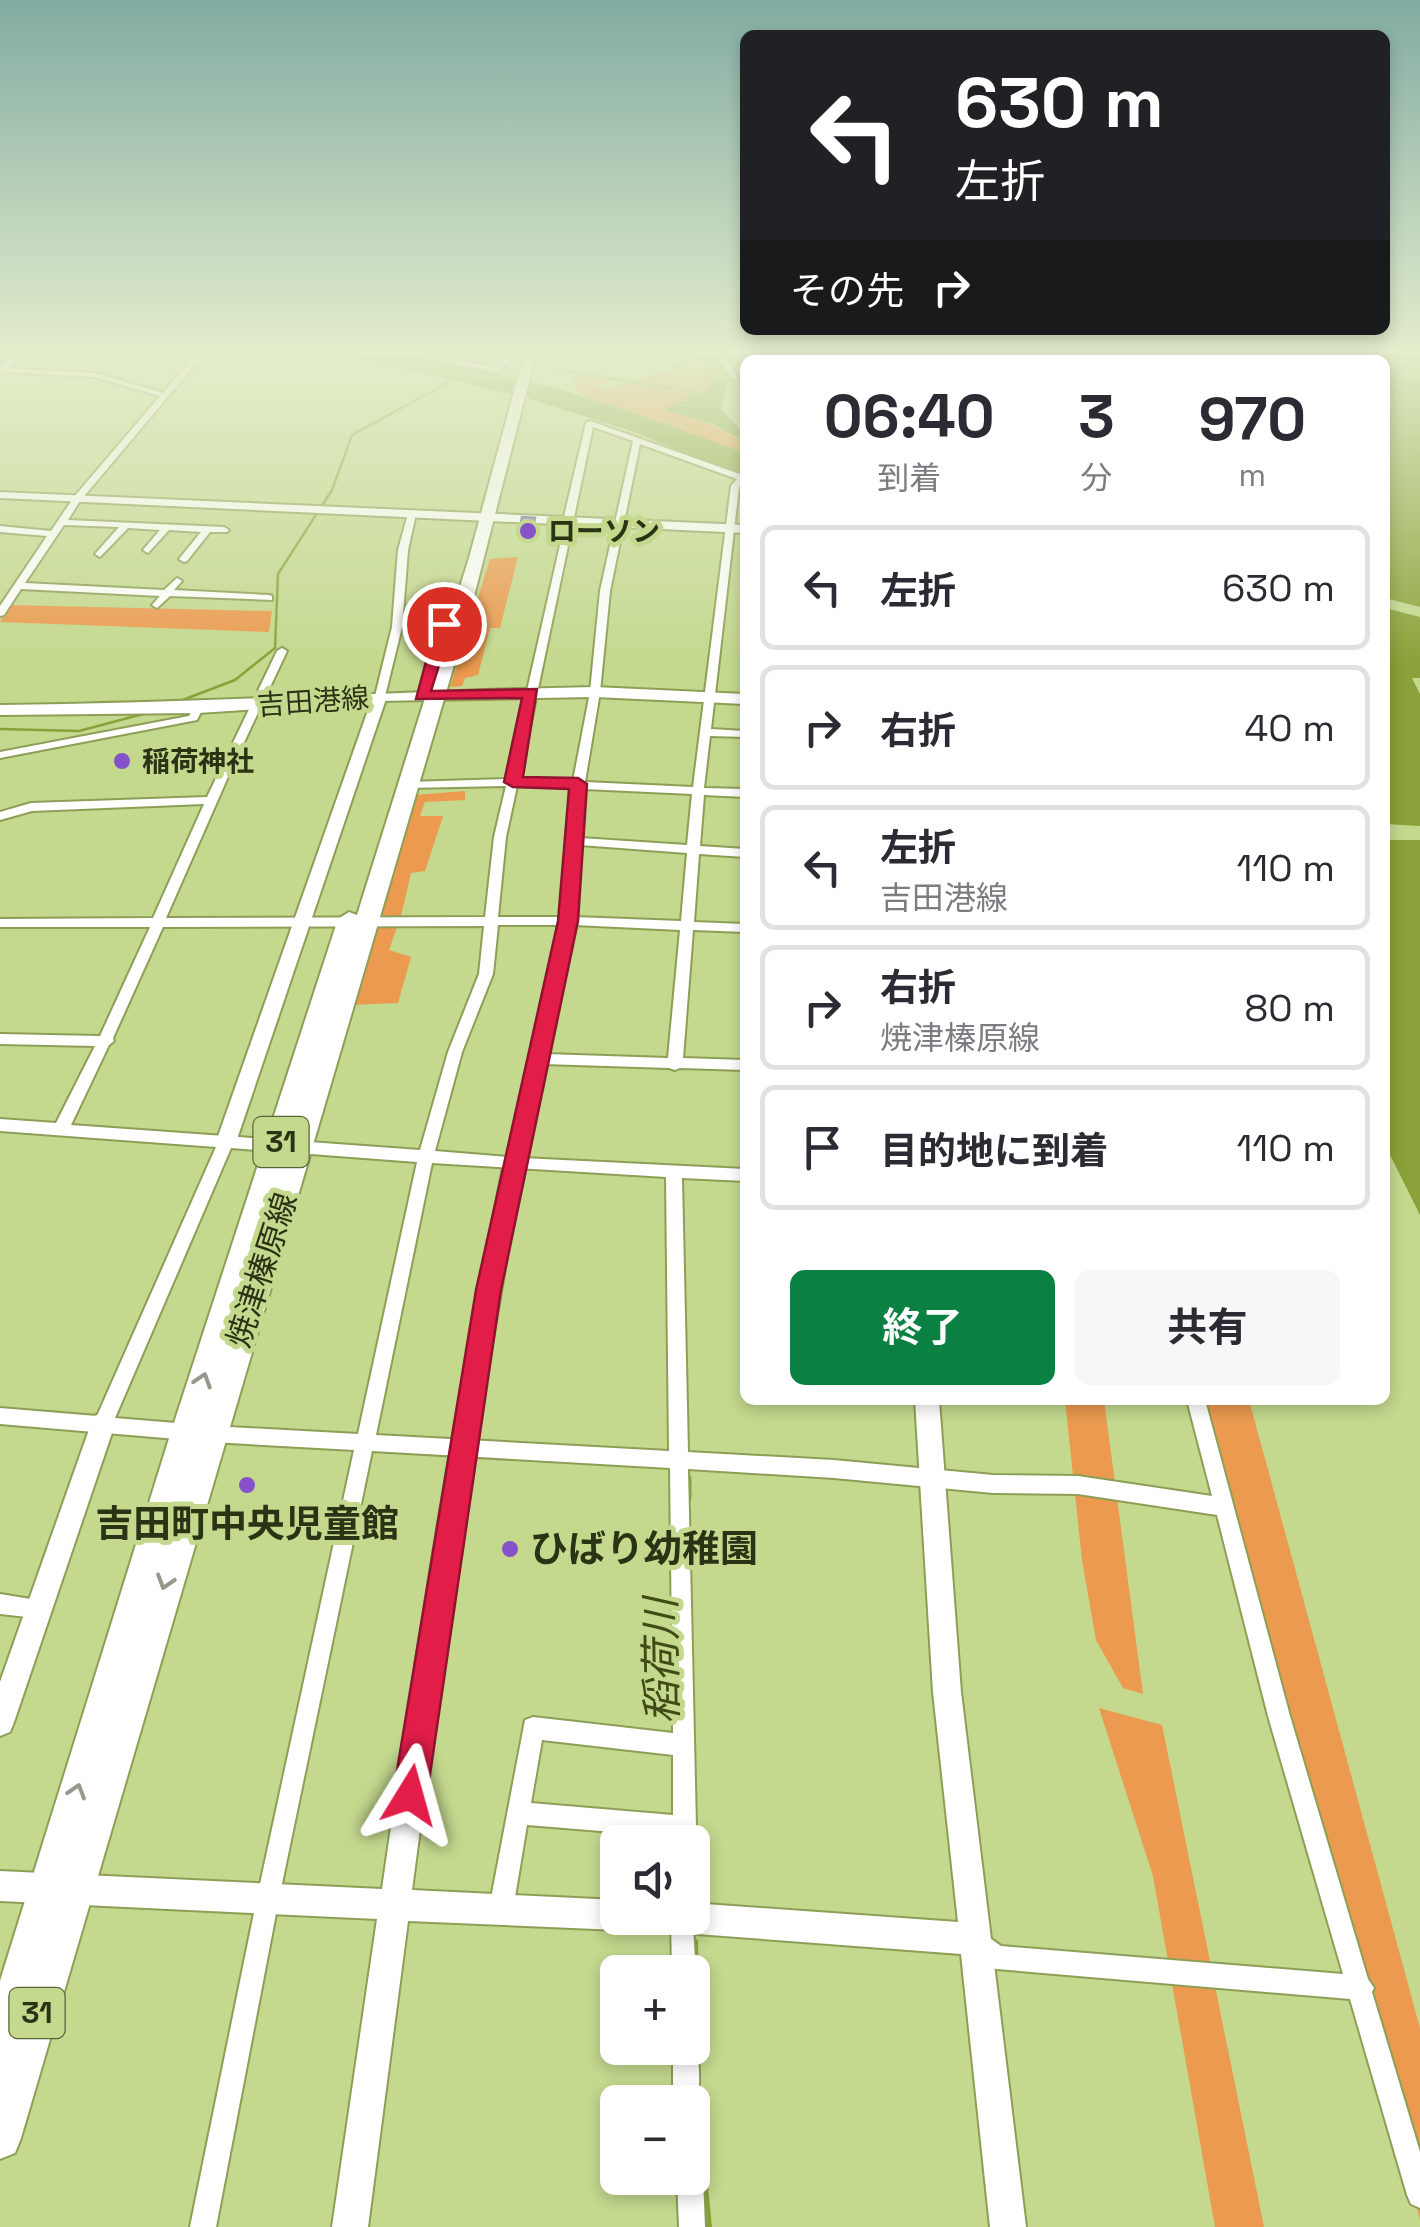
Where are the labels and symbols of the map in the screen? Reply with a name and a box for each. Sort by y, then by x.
place label: ローソン [548,513,660,549]
marker: ローソン [517,520,539,542]
pin [402,582,487,667]
street label: 吉田港線 [256,679,370,723]
place label: 稲荷神社 [142,743,254,779]
marker: 稲荷神社 [111,750,133,772]
road number: 31 [254,1117,308,1167]
street label: 焼津榛原線 [218,1188,306,1352]
one-way arrow [191,1373,211,1390]
marker: 吉田町中央児童館 [236,1474,258,1496]
place label: 吉田町中央児童館 [95,1500,399,1548]
place label: ひばり幼稚園 [530,1525,758,1573]
marker: ひばり幼稚園 [499,1538,521,1560]
one-way arrow [156,1572,177,1589]
water label: 稻荷川 [634,1594,689,1724]
position arrow [358,1743,462,1847]
one-way arrow [65,1784,86,1801]
road number: 31 [10,1988,64,2038]

